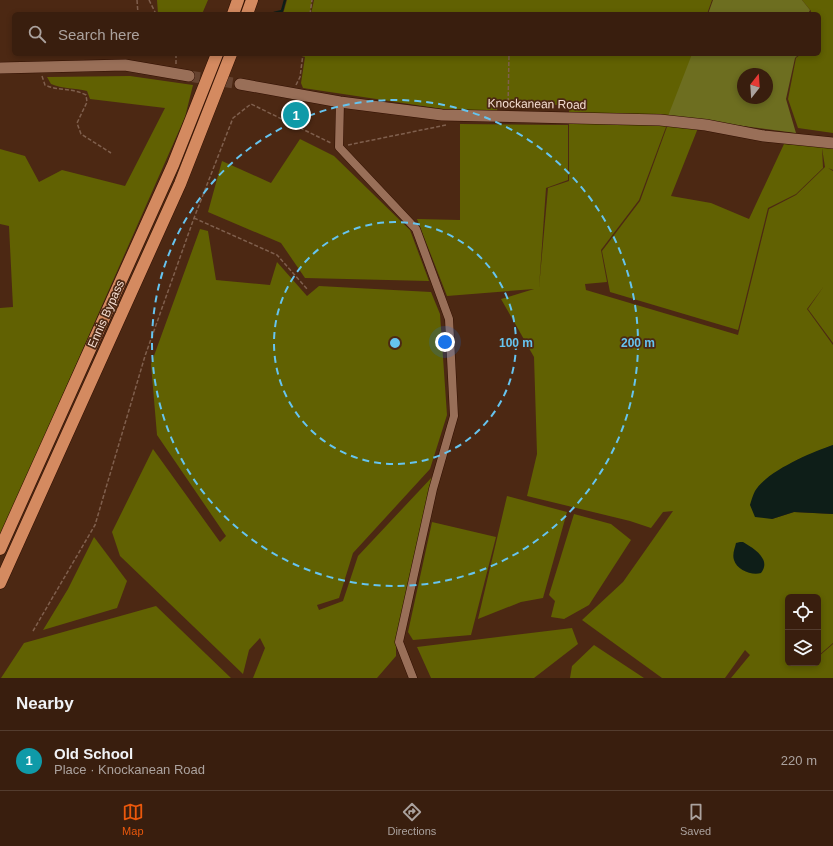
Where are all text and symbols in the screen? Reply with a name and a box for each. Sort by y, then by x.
search box [12,12,821,56]
icon: search [26,23,48,45]
text: Search here [58,26,140,43]
north arrow [737,68,773,104]
street label: Knockanean Road [488,96,586,112]
pin: 1 [283,100,309,130]
street label: Ennis Bypass [85,278,127,350]
your location [435,332,455,352]
centre of rings [388,336,402,350]
text: 100 m [499,336,533,350]
text: 200 m [621,336,655,350]
map controls [785,594,821,666]
button: locate [785,594,821,630]
button: layers [785,630,821,666]
text: Nearby [16,694,74,713]
text: Old School [54,745,133,762]
text: 1 [25,753,33,768]
text: 220 m [781,753,817,768]
text: Place · Knockanean Road [54,762,205,777]
tab: Map [122,801,144,837]
tab: Directions [387,801,436,837]
tab: Saved [680,801,711,837]

